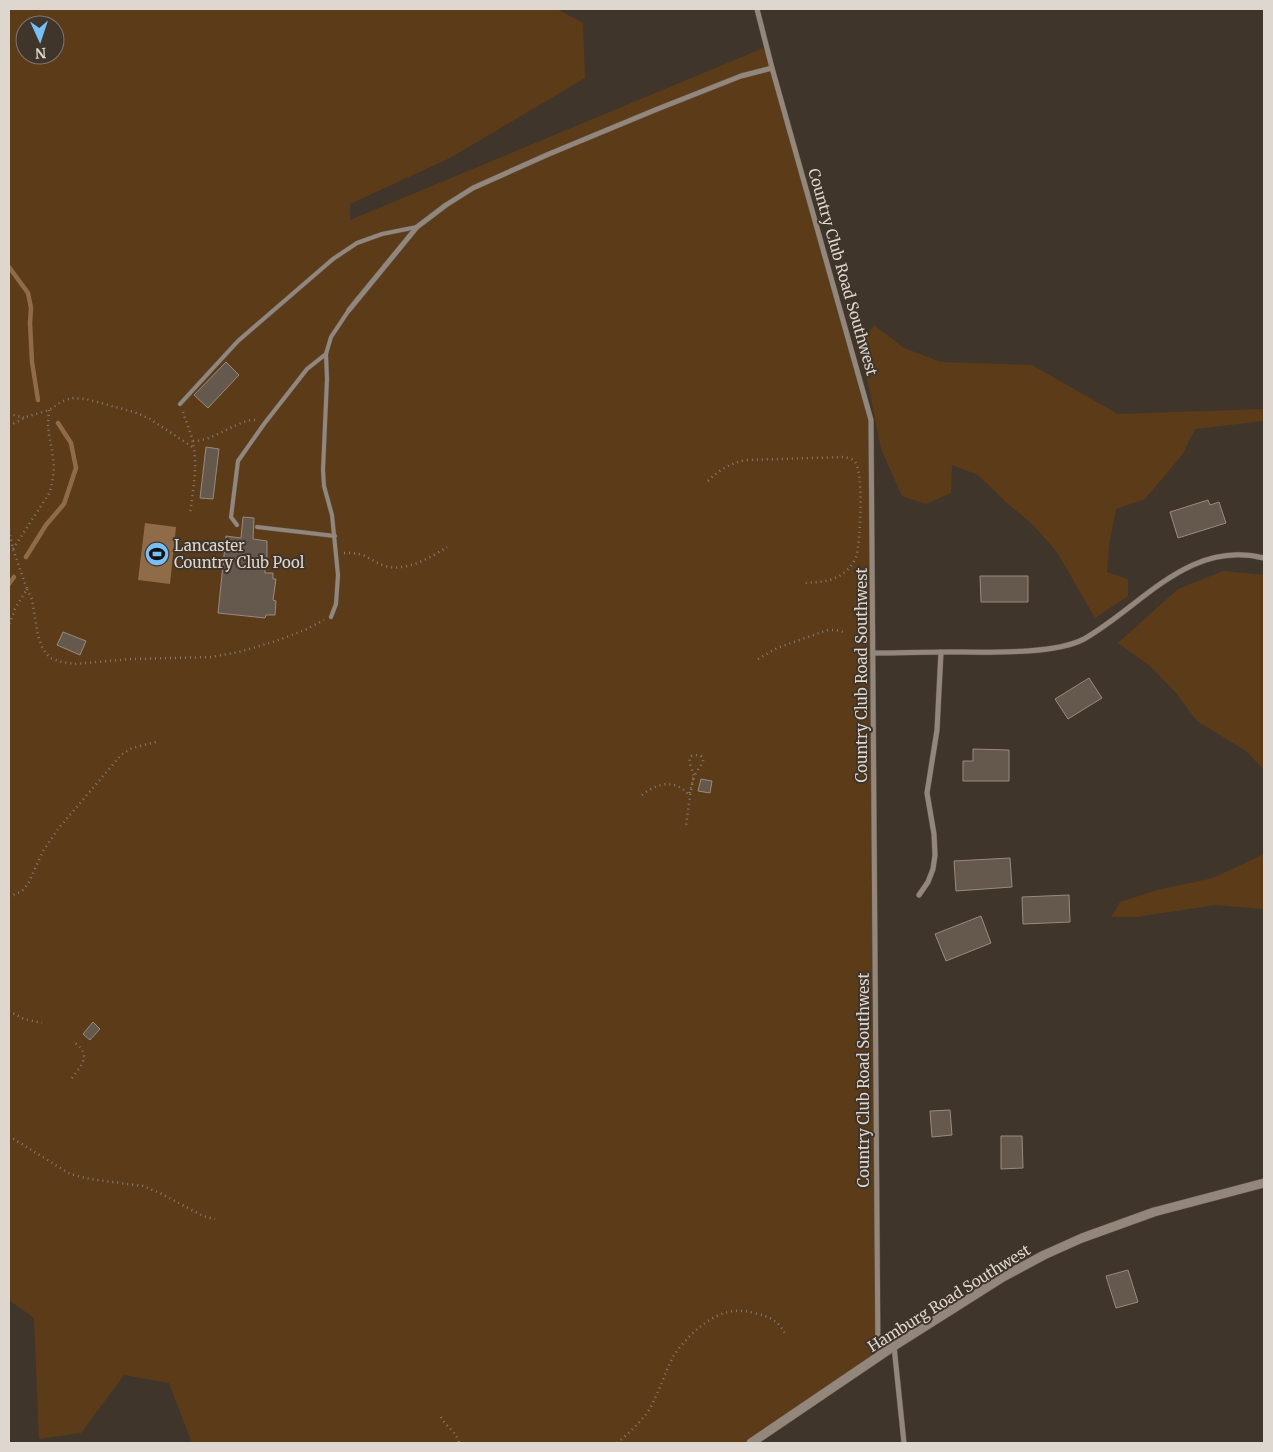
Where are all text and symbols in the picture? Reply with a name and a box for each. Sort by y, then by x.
north arrow [15,15,65,65]
text: N [35,44,47,62]
street label: Country Club Road Southwest [804,166,882,378]
place label: Lancaster Country Club Pool [174,536,305,572]
sports icon: Lancaster Country Club Pool [144,541,170,567]
street label: Country Club Road Southwest [852,567,871,782]
street label: Country Club Road Southwest [854,972,873,1187]
street label: Hamburg Road Southwest [864,1240,1034,1356]

